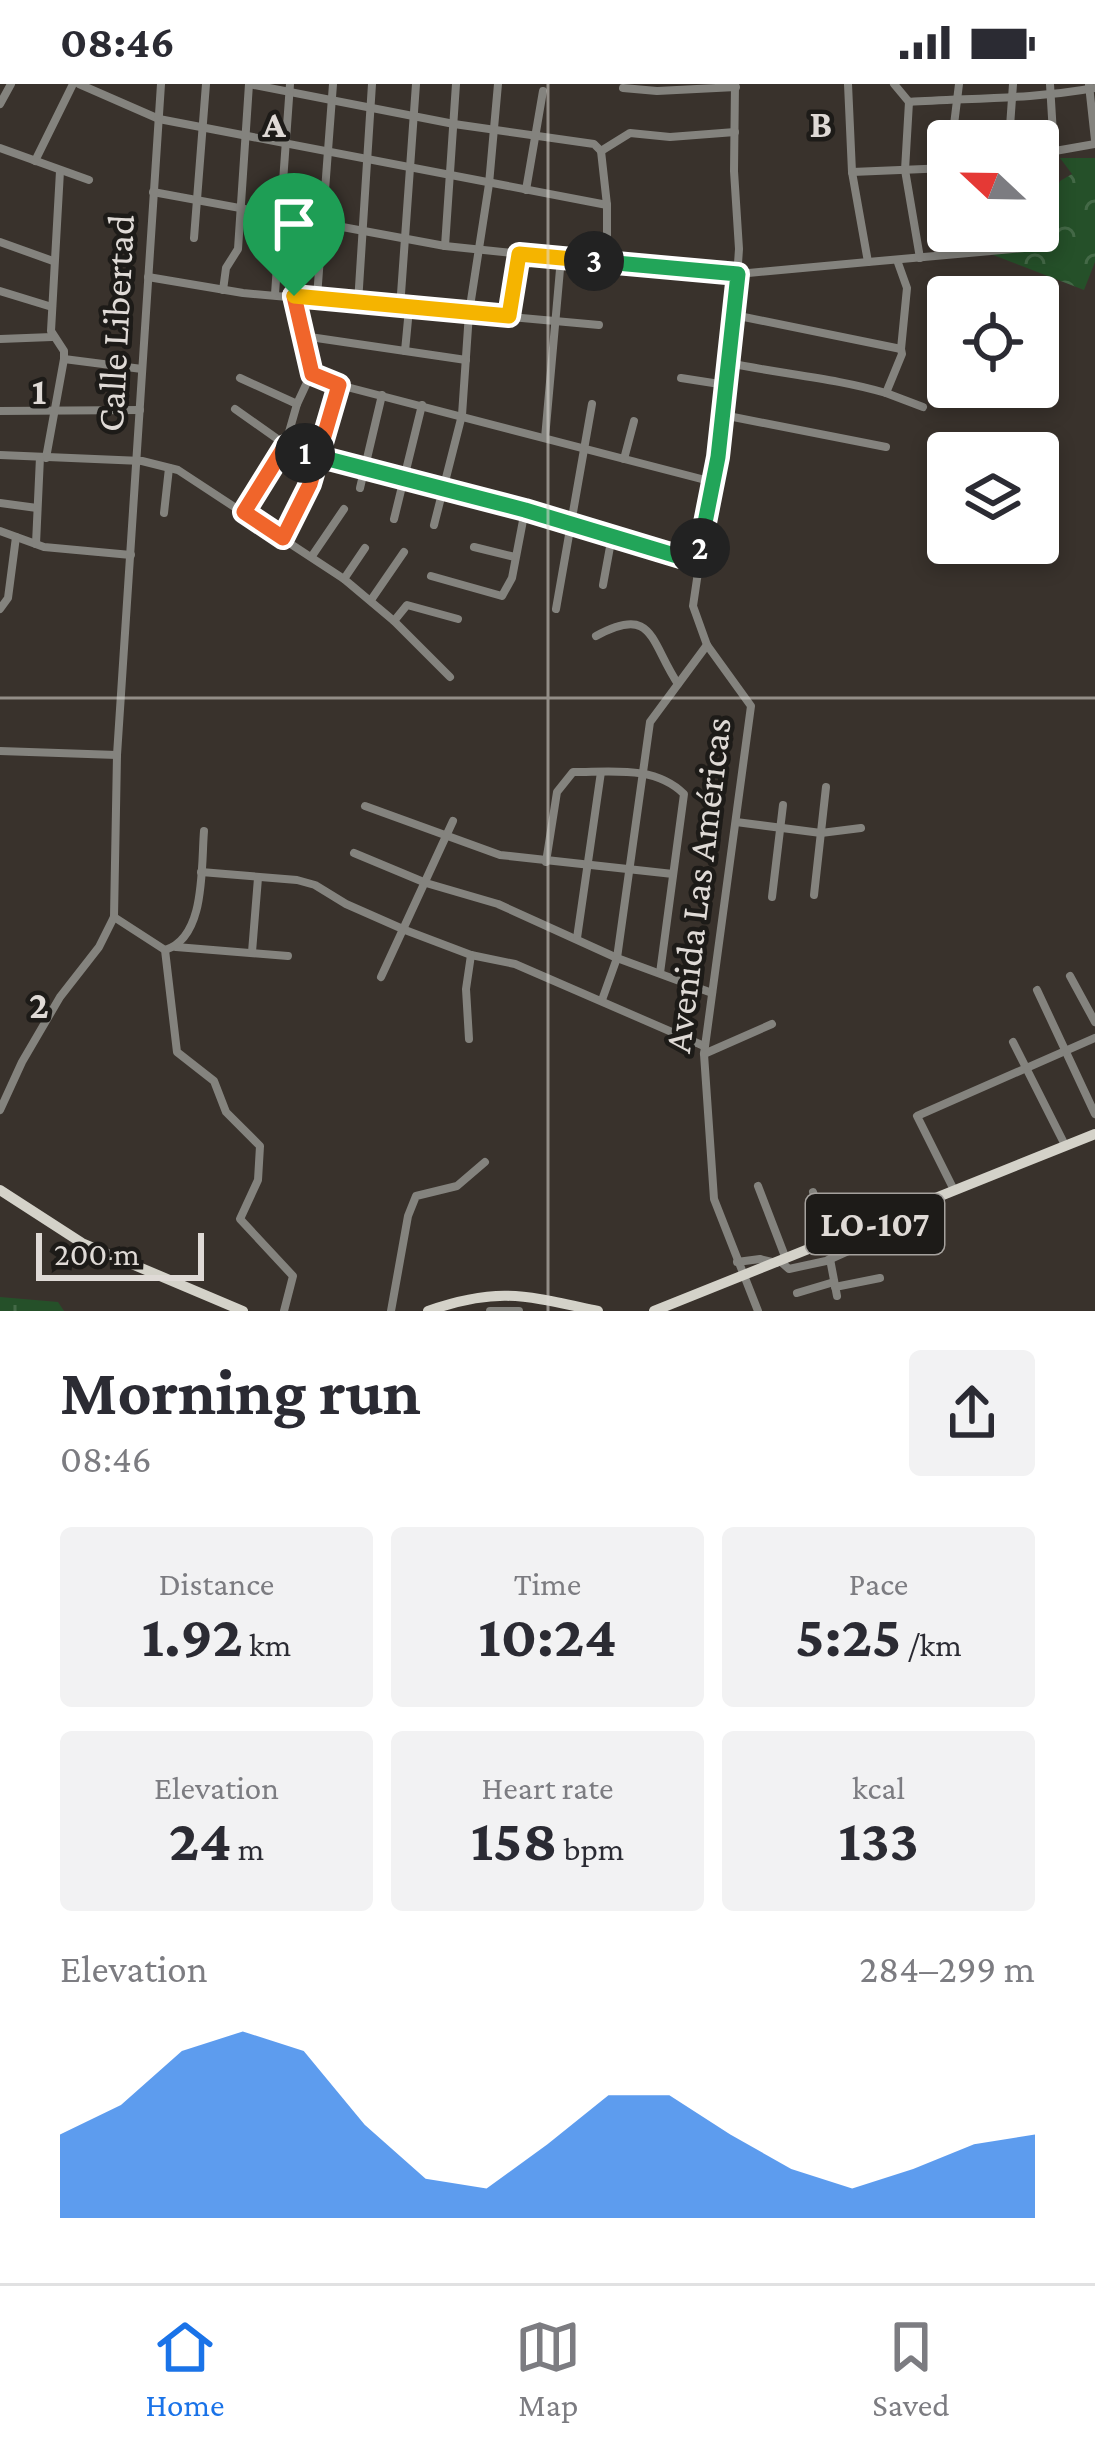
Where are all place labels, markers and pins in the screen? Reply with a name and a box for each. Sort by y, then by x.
pin [243,173,345,296]
pin: 3 [564,231,624,291]
pin: 1 [275,423,335,483]
pin: 2 [670,518,730,578]

